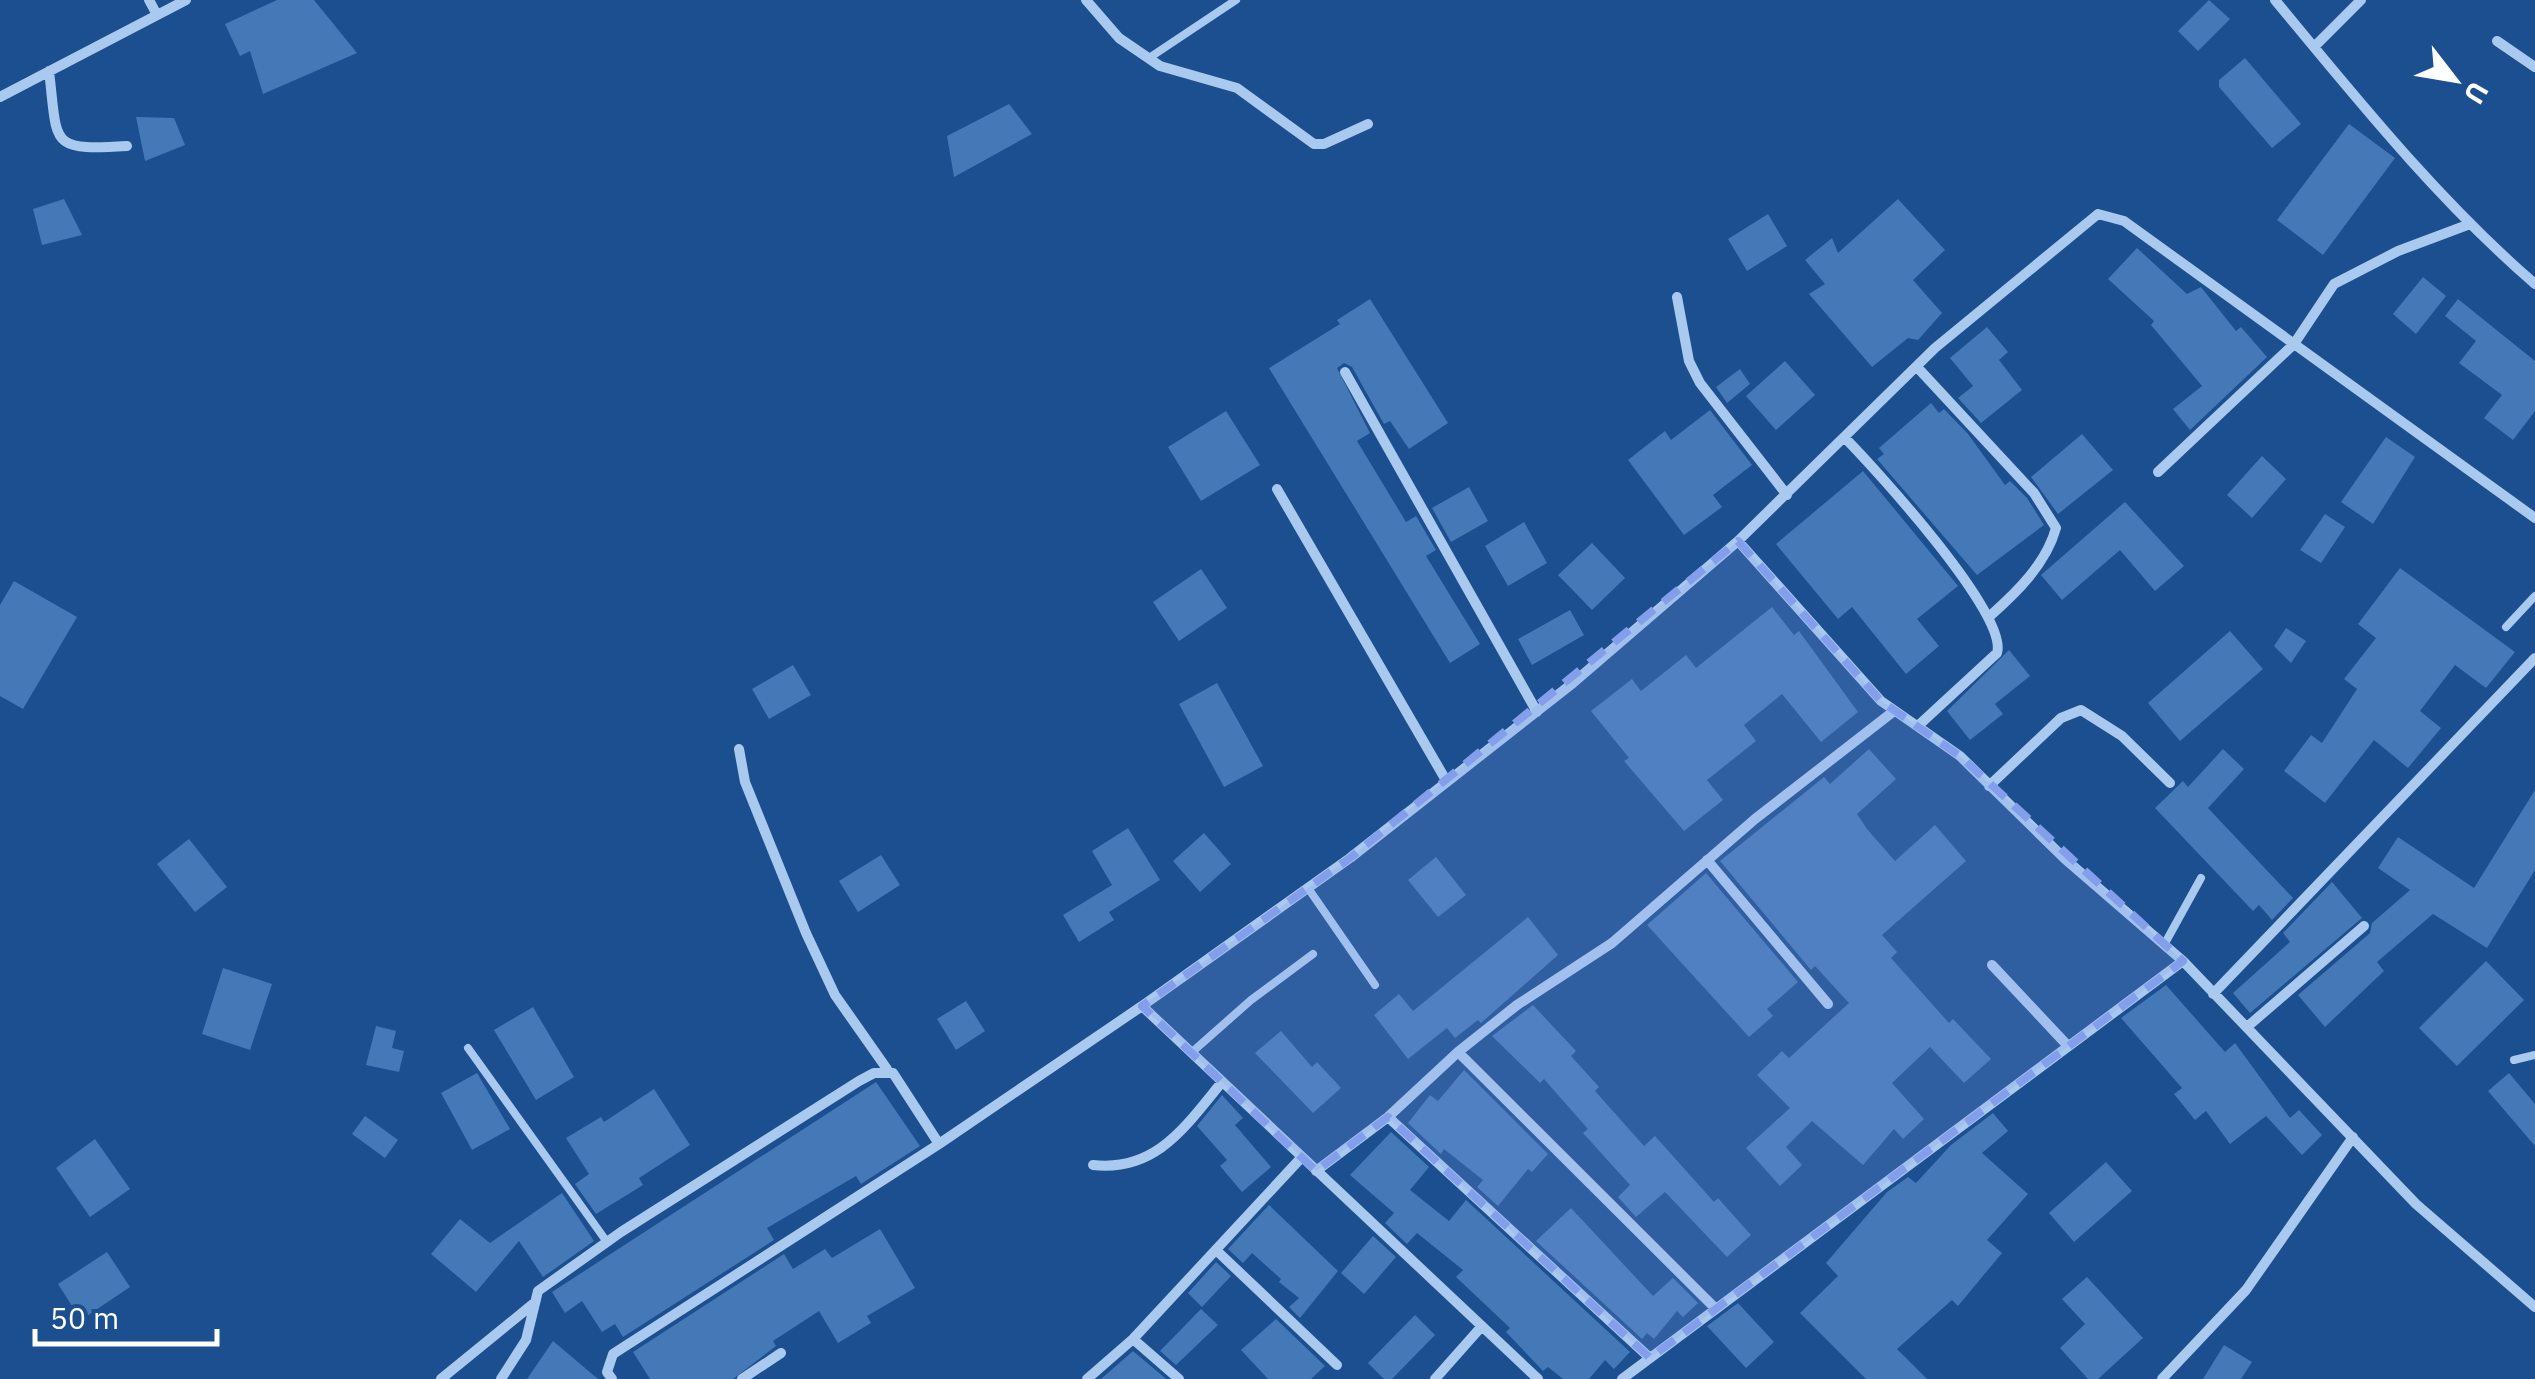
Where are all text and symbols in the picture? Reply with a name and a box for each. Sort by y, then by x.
north arrow [2405,30,2505,130]
text: U [2456,75,2498,111]
scale bar [35,1284,218,1346]
text: 50 m [50,1298,119,1337]

